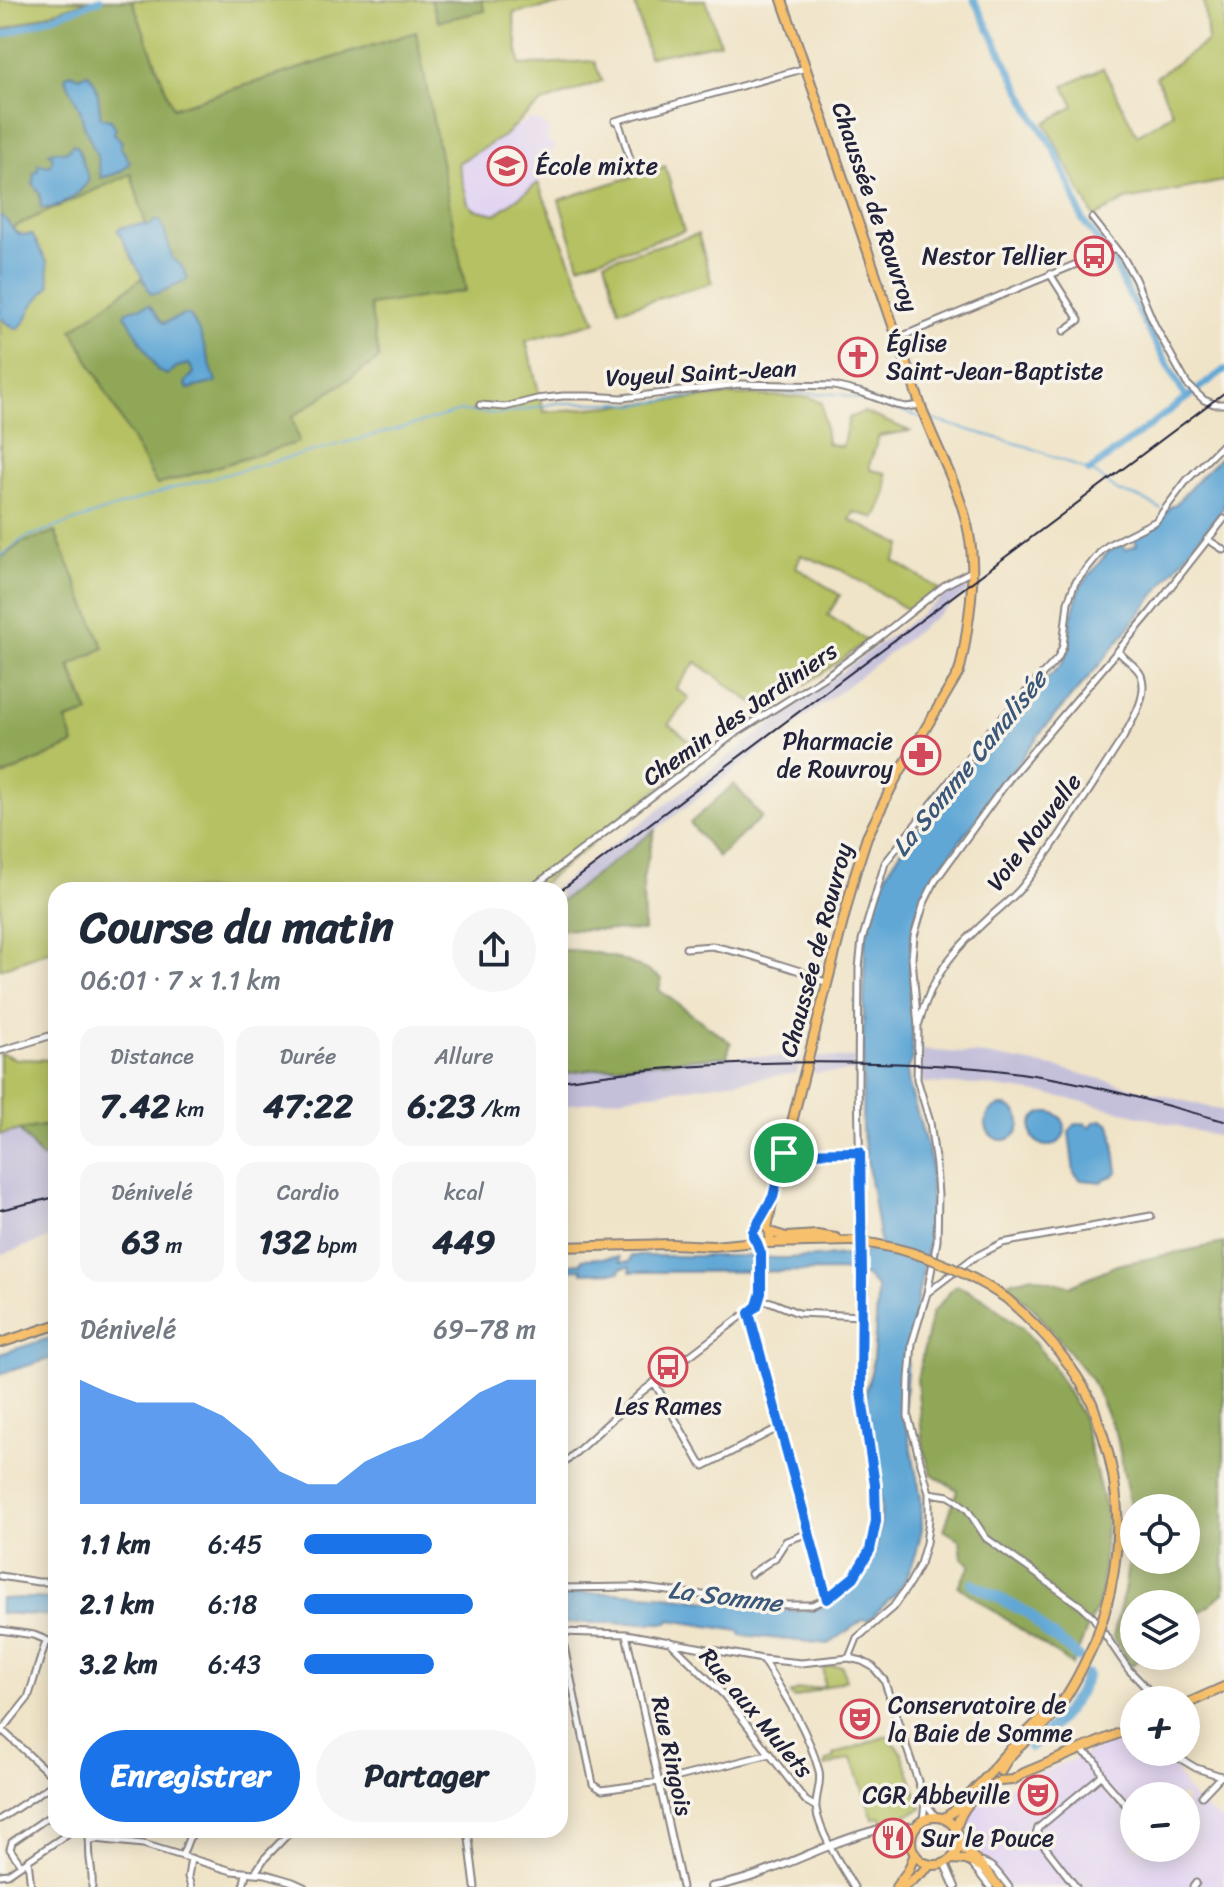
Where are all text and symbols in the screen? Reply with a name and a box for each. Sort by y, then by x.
street label: Chaussée de Rouvroy [819,96,931,318]
school or university icon: École mixte [486,145,528,187]
place label: École mixte [535,145,658,187]
place label: Nestor Tellier [922,235,1067,277]
bus stop icon: Nestor Tellier [1073,235,1115,277]
place label: Église Saint-Jean-Baptiste [886,322,1103,392]
church icon: Église Saint-Jean-Baptiste [837,336,879,378]
street label: Voyeul Saint-Jean [604,347,798,399]
street label: Chemin des Jardiniers [633,630,847,797]
water label: La Somme Canalisée [879,657,1061,867]
place label: Pharmacie de Rouvroy [777,720,894,790]
pharmacy icon: Pharmacie de Rouvroy [900,734,942,776]
street label: Voie Nouvelle [975,764,1093,900]
street label: Chaussée de Rouvroy [767,838,865,1062]
text: Course du matin [80,888,394,966]
button: share [452,908,536,992]
text: 06:01 · 7 × 1.1 km [80,957,281,1003]
text: Distance [110,1037,194,1076]
text: Durée [280,1037,336,1076]
text: Allure [434,1037,494,1076]
text: 7.42 [100,1076,170,1136]
text: 47:22 [263,1076,353,1136]
text: 6:23 [407,1076,475,1136]
text: km [170,1090,204,1129]
text: /km [475,1090,521,1129]
pin [750,1119,818,1187]
icon: arrive [762,1131,806,1175]
text: Dénivelé [111,1173,193,1212]
text: Cardio [277,1173,339,1212]
text: kcal [444,1173,484,1212]
text: 63 [122,1212,160,1272]
text: 132 [258,1212,311,1272]
text: 449 [432,1212,496,1272]
text: m [160,1226,182,1265]
text: bpm [311,1226,358,1265]
text: Dénivelé [80,1306,176,1352]
text: 69–78 m [433,1306,536,1352]
bus stop icon: Les Rames [647,1346,689,1388]
place label: Les Rames [614,1385,722,1427]
map controls [1120,1494,1200,1862]
button: locate [1120,1494,1200,1574]
text: 1.1 km [80,1521,151,1567]
text: 6:45 [208,1521,263,1567]
water label: La Somme [666,1566,787,1626]
text: 2.1 km [80,1581,155,1627]
text: 6:18 [208,1581,257,1627]
button: layers [1120,1590,1200,1670]
street label: Rue aux Mulets [688,1638,824,1789]
text: 3.2 km [80,1641,158,1687]
text: 6:43 [208,1641,261,1687]
place label: Conservatoire de la Baie de Somme [888,1684,1073,1754]
button: + [1120,1686,1200,1766]
street label: Rue Ringois [639,1692,705,1820]
theatre icon: Conservatoire de la Baie de Somme [839,1698,881,1740]
button: Enregistrer [80,1730,300,1822]
button: Partager [316,1730,536,1822]
place label: CGR Abbeville [862,1774,1010,1816]
theatre icon: CGR Abbeville [1017,1774,1059,1816]
button: − [1120,1782,1200,1862]
restaurant icon: Sur le Pouce [872,1817,914,1859]
place label: Sur le Pouce [921,1817,1054,1859]

